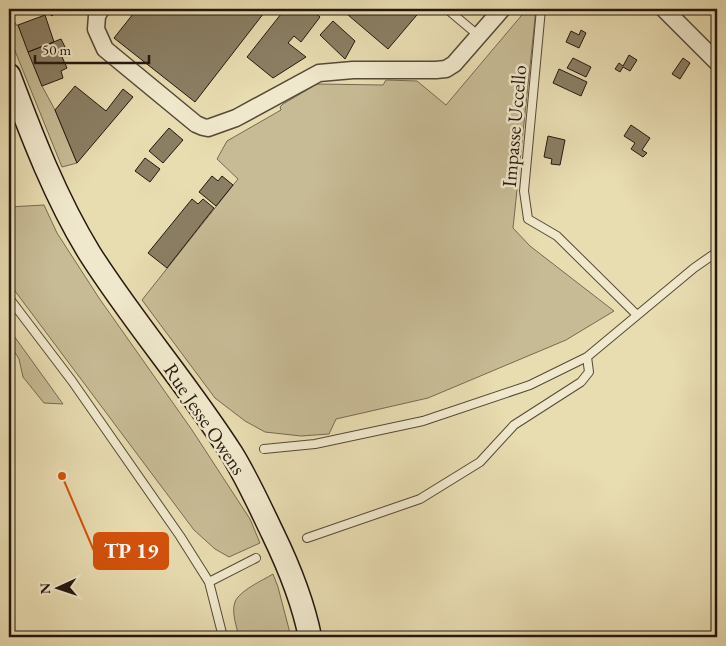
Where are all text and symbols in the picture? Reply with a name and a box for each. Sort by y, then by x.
scale bar [35,32,149,64]
text: 50 m [42,40,71,59]
street label: Impasse Uccello [496,64,532,188]
street label: Rue Jesse Owens [158,358,252,480]
callout: TP 19 [94,533,168,569]
text: TP 19 [104,537,158,564]
north arrow [32,564,82,614]
text: N [36,582,54,595]

